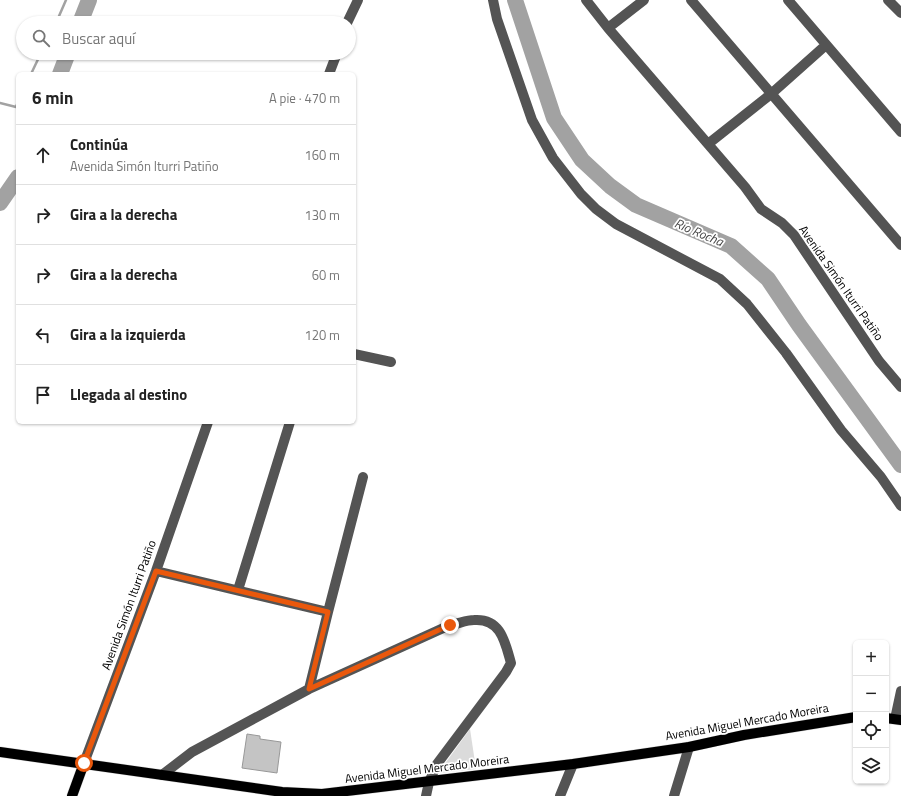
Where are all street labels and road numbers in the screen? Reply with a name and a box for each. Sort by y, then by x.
street label: Avenida Simón Iturri Patiño [794,221,889,344]
street label: Avenida Simón Iturri Patiño [96,537,161,673]
street label: Avenida Miguel Mercado Moreira [664,698,830,745]
street label: Avenida Miguel Mercado Moreira [344,749,510,788]

